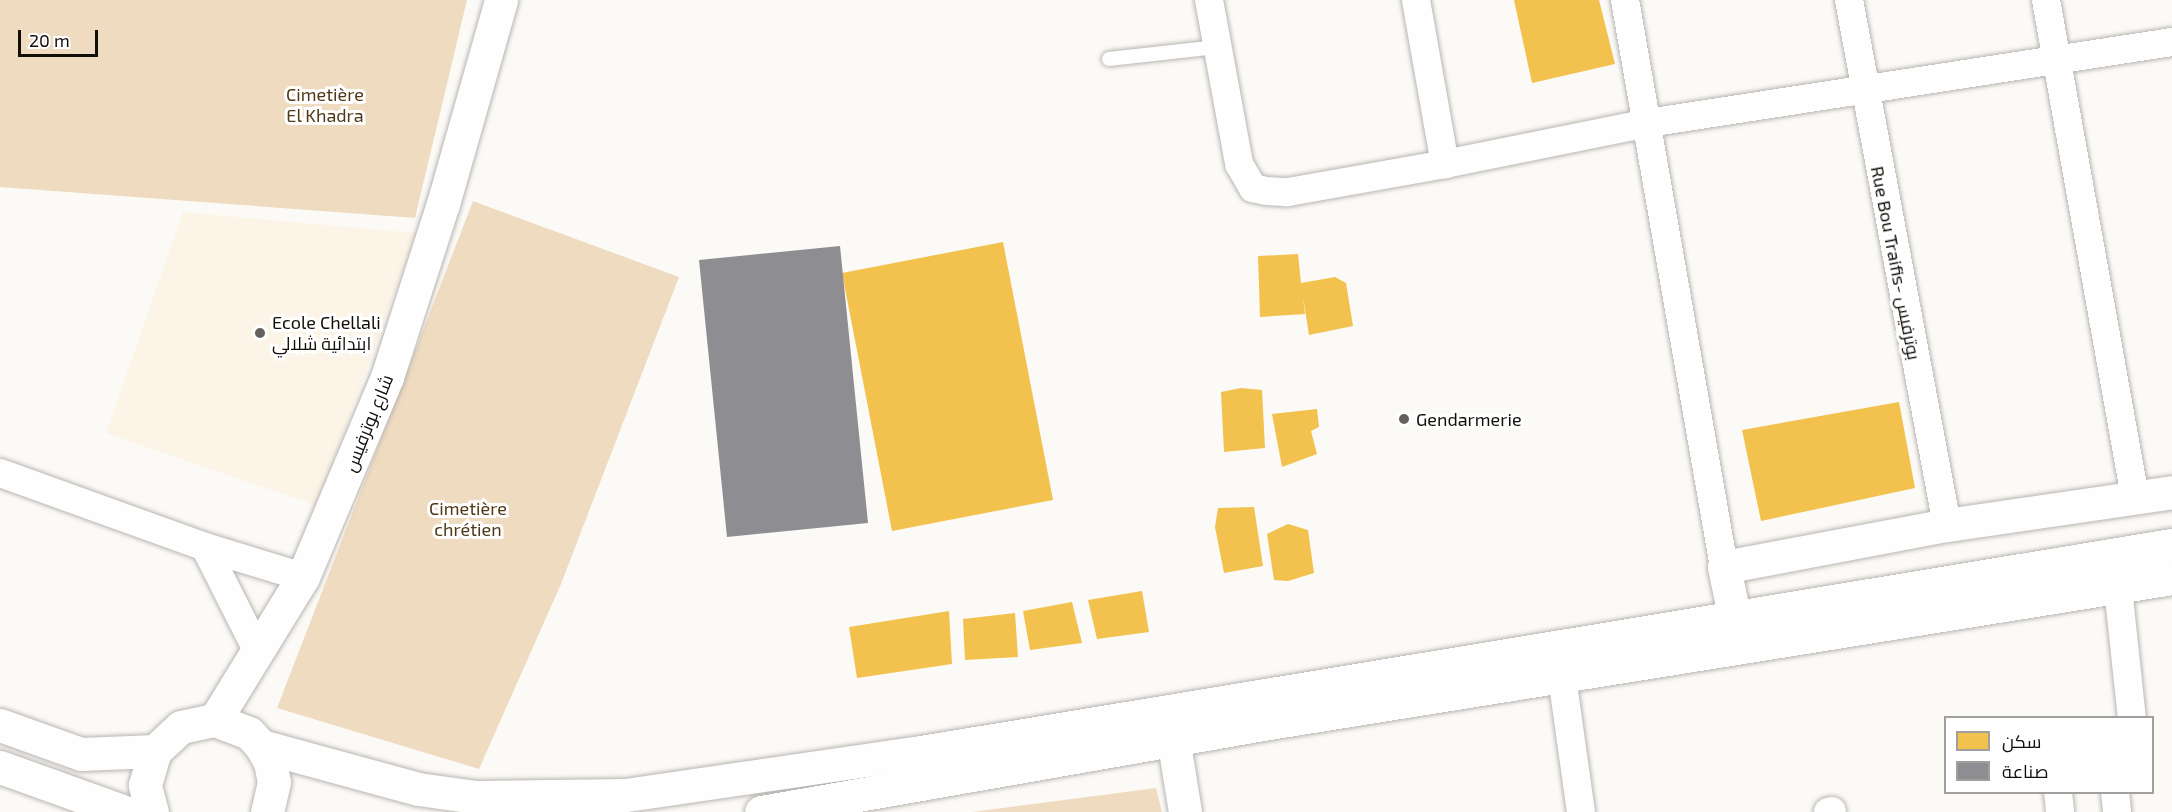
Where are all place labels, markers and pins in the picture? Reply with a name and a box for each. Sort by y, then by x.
place label: Ecole Chellali ابتدائية شلالي [272,312,381,354]
marker: Ecole Chellali ابتدائية شلالي [253,326,267,340]
place label: Gendarmerie [1416,408,1522,430]
marker: Gendarmerie [1397,412,1411,426]

